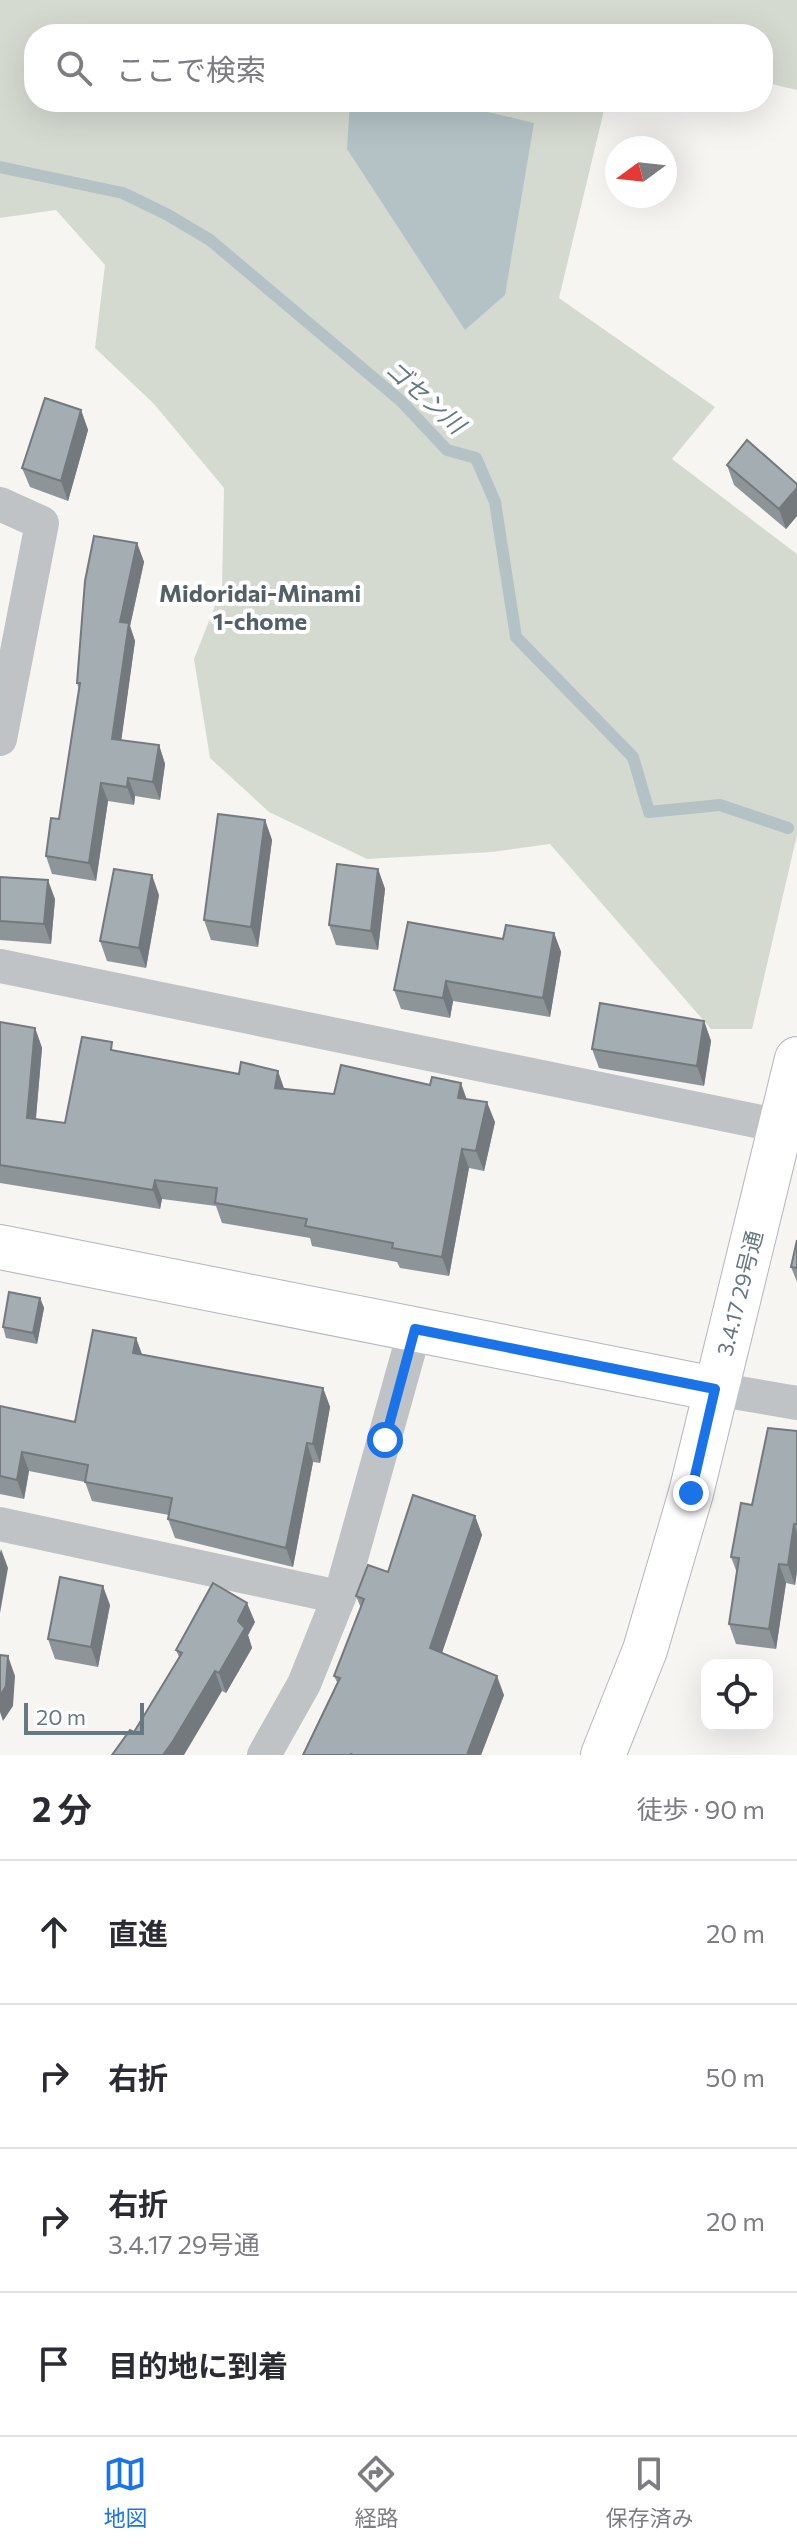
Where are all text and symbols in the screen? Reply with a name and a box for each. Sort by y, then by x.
search box [24,24,773,112]
icon: search [52,46,96,90]
text: ここで検索 [116,50,266,87]
north arrow [605,136,677,208]
water label: ゴセン川 [381,353,474,441]
district label: Midoridai-Minami 1-chome [159,578,361,635]
street label: 3.4.17 29号通 [710,1227,768,1359]
route start [367,1422,403,1458]
route end [673,1475,709,1511]
map controls [701,1659,773,1731]
button: locate [701,1659,773,1731]
scale bar [24,1699,144,1735]
text: 20 m [36,1703,86,1730]
text: 2 分 [32,1787,92,1829]
text: 徒歩 · 90 m [636,1793,765,1824]
icon: ahead [32,1910,76,1954]
text: 直進 [108,1914,168,1951]
text: 20 m [706,1917,765,1948]
icon: right [32,2054,76,2098]
text: 右折 [108,2058,168,2095]
text: 50 m [705,2061,765,2092]
text: 右折 [108,2184,168,2221]
icon: right [32,2198,76,2242]
text: 20 m [706,2205,765,2236]
text: 3.4.17 29号通 [108,2228,260,2259]
icon: arrive [32,2342,76,2386]
text: 目的地に到着 [108,2346,288,2383]
tab: 地図 [103,2452,148,2532]
tab: 経路 [354,2452,399,2532]
tab: 保存済み [605,2452,694,2532]

